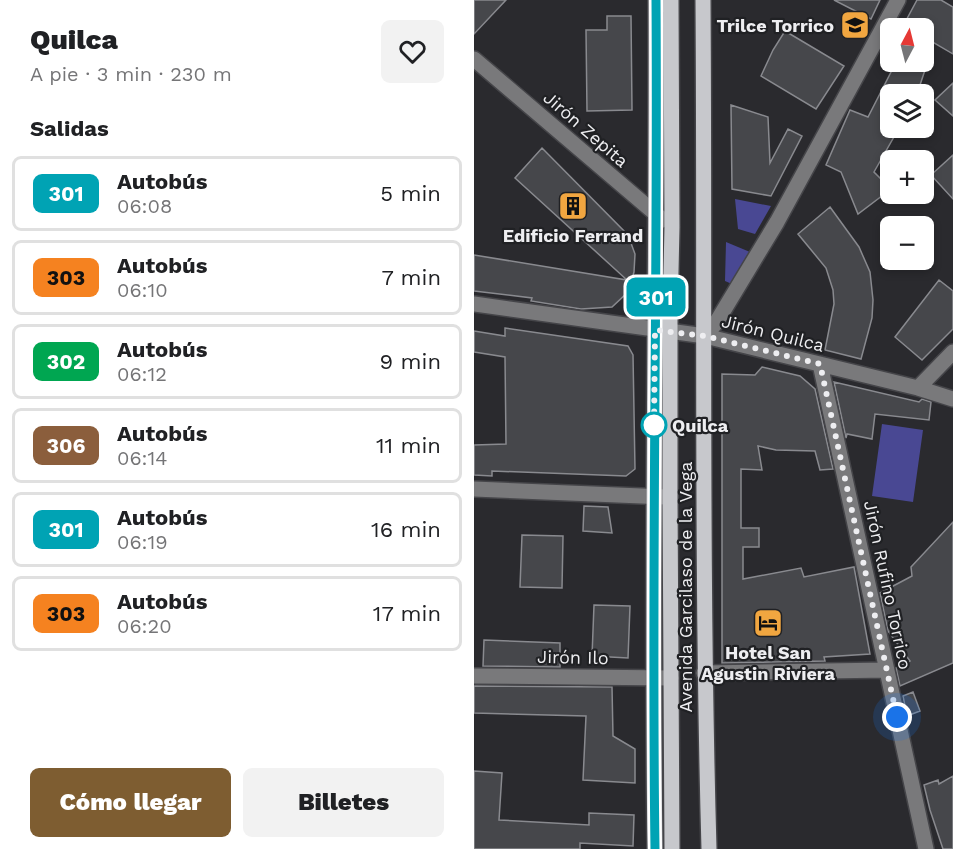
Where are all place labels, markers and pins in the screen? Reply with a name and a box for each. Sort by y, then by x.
school or university icon: Trilce Torrico [839,9,871,41]
place label: Trilce Torrico [716,15,834,36]
building icon: Edificio Ferrand [557,190,589,222]
place label: Edificio Ferrand [503,225,643,246]
marker: Quilca [641,412,667,438]
place label: Quilca [672,415,729,436]
hotel icon: Hotel San Agustin Riviera [752,607,784,639]
place label: Hotel San Agustin Riviera [701,642,835,684]

